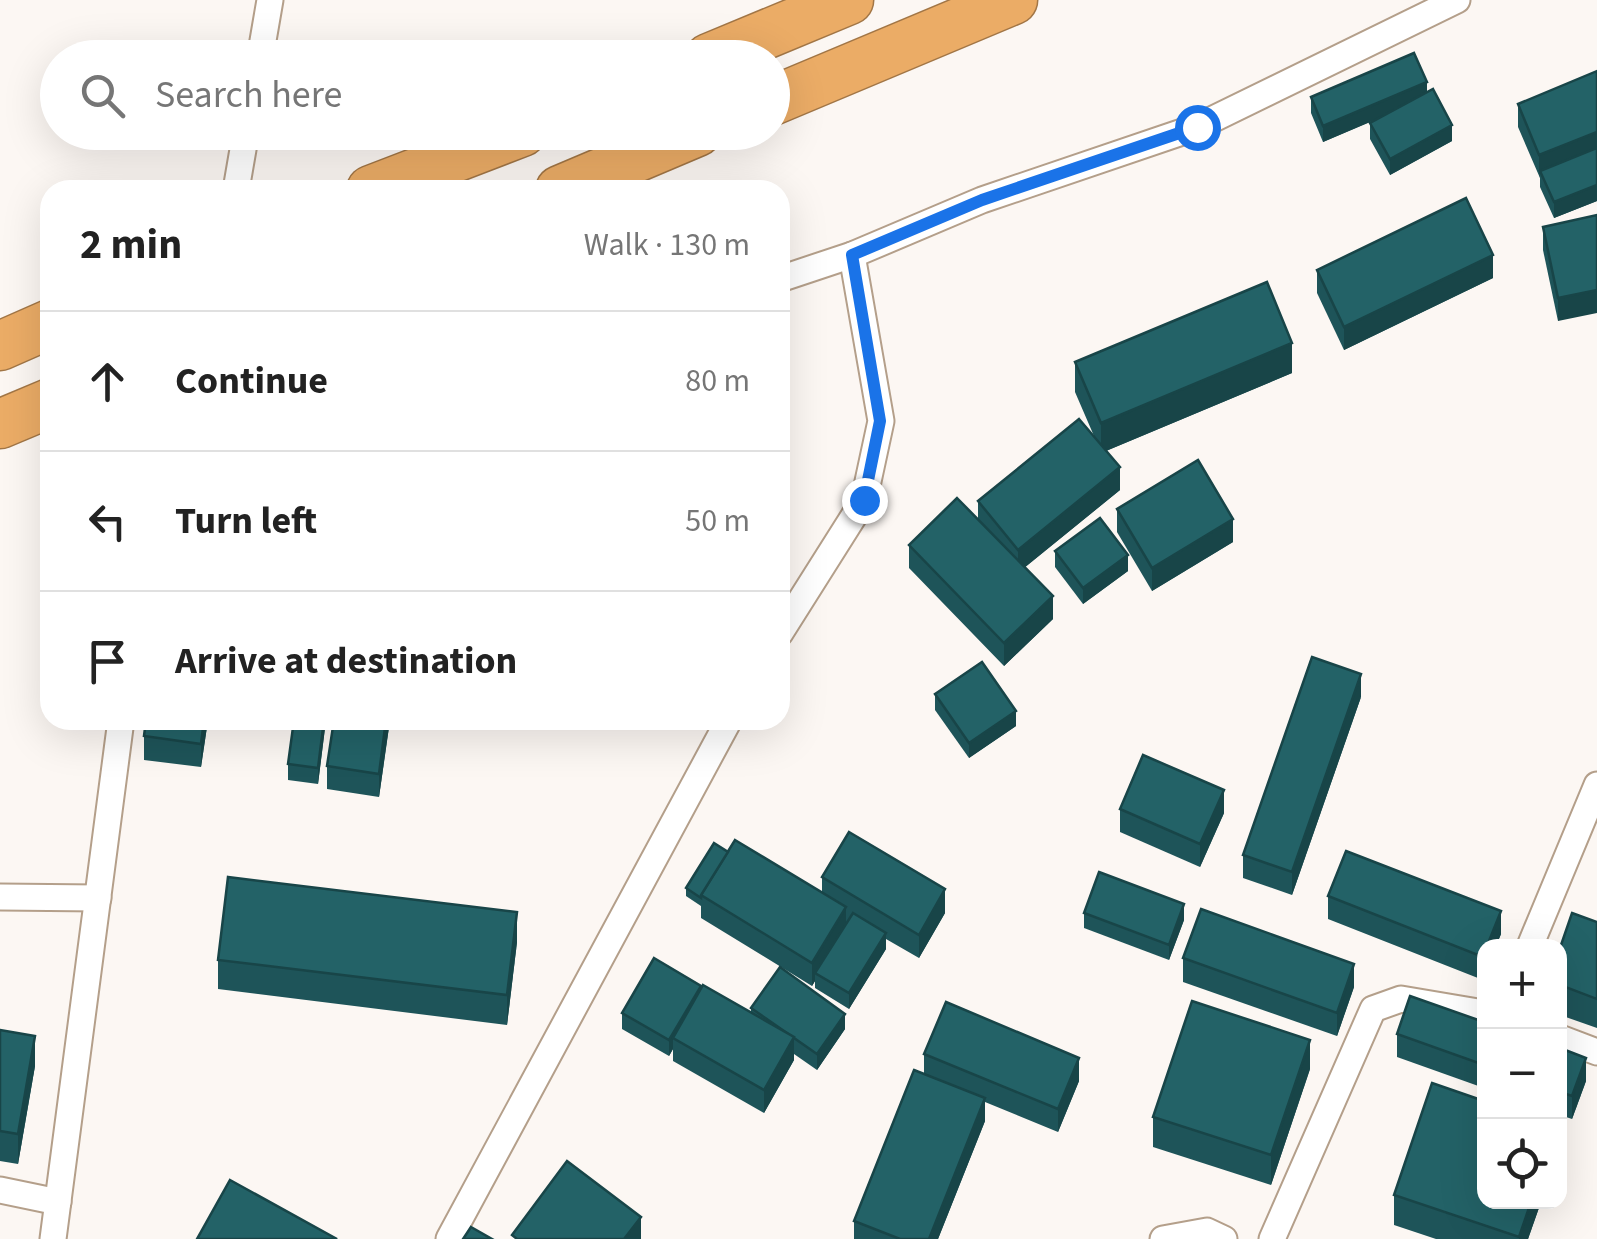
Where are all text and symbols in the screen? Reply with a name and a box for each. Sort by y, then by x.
search box [40,40,790,150]
icon: search [75,68,130,123]
text: Search here [155,68,342,122]
route start [1175,105,1221,151]
text: 2 min [80,215,182,275]
text: Walk · 130 m [584,222,750,268]
icon: ahead [80,354,135,409]
text: Continue [175,354,328,408]
text: 80 m [685,358,750,404]
route end [842,478,888,524]
icon: left [80,494,135,549]
text: Turn left [175,494,317,548]
text: 50 m [685,498,750,544]
icon: arrive [80,634,135,689]
text: Arrive at destination [175,634,517,688]
map controls [1477,939,1567,1209]
button: + [1477,939,1567,1029]
button: − [1477,1029,1567,1119]
button: locate [1477,1119,1567,1209]

